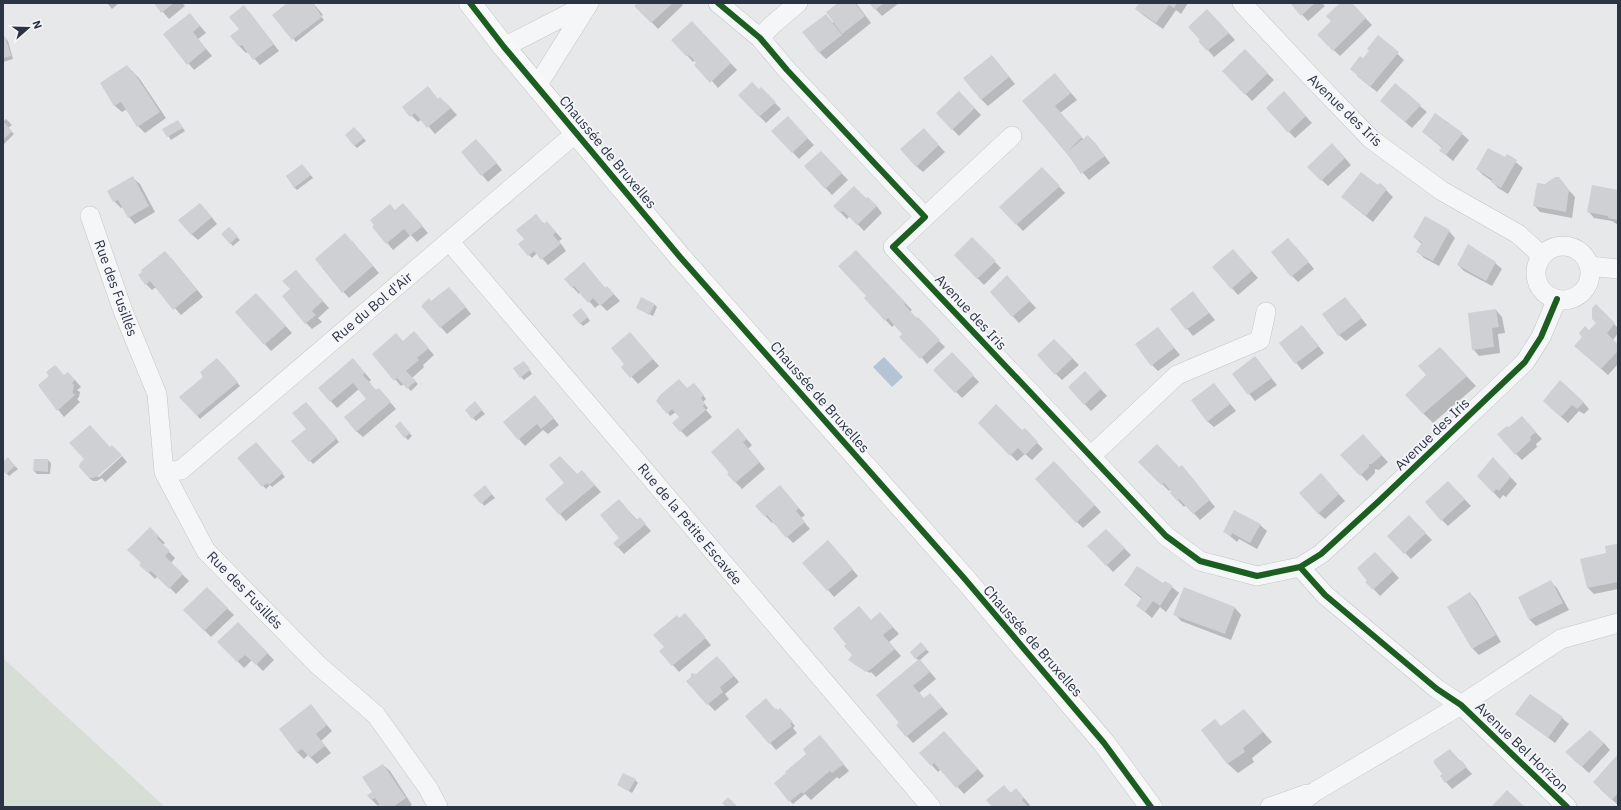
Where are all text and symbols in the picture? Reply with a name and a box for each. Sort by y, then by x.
north arrow [8,8,48,48]
text: N [29,18,45,31]
street label: Avenue des Iris [1304,70,1386,150]
street label: Chaussée de Bruxelles [555,92,661,212]
street label: Rue des Fusillés [90,237,142,339]
street label: Rue du Bol d'Air [328,268,416,346]
street label: Avenue des Iris [931,270,1011,354]
street label: Chaussée de Bruxelles [767,337,874,457]
street label: Avenue des Iris [1391,394,1473,474]
street label: Rue de la Petite Escavée [634,459,746,589]
street label: Rue des Fusillés [203,547,287,633]
street label: Chaussée de Bruxelles [980,581,1087,701]
street label: Avenue Bel Horizon [1472,698,1572,796]

